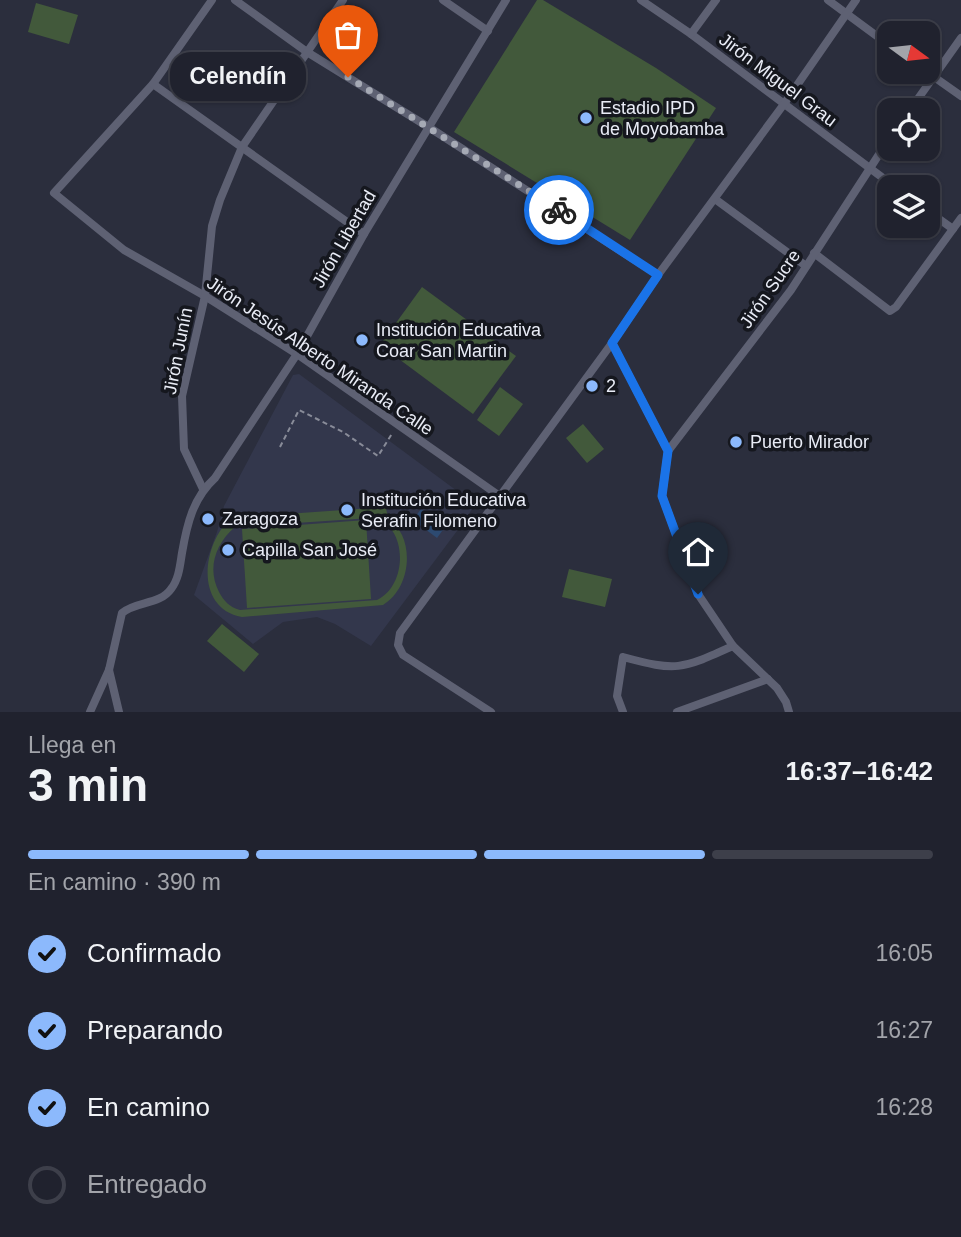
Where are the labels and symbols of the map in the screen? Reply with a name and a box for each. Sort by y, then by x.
pin [318,5,378,77]
north arrow [877,21,940,84]
street label: Jirón Miguel Grau [715,29,841,131]
callout: Celendín [170,52,306,102]
place label: Estadio IPD de Moyobamba [600,98,725,139]
marker: Estadio IPD de Moyobamba [578,110,594,126]
courier [524,175,594,245]
street label: Jirón Libertad [308,187,380,291]
street label: Jirón Sucre [736,246,804,332]
street label: Jirón Jesús Alberto Miranda Calle [203,273,437,439]
street label: Jirón Junín [160,306,196,396]
place label: Institución Educativa Coar San Martin [376,320,542,361]
marker: Institución Educativa Coar San Martin [354,332,370,348]
place label: 2 [606,376,616,396]
marker: 2 [584,378,600,394]
place label: Puerto Mirador [750,432,869,452]
marker: Puerto Mirador [728,434,744,450]
place label: Institución Educativa Serafin Filomeno [361,490,527,531]
marker: Institución Educativa Serafin Filomeno [339,502,355,518]
place label: Zaragoza [222,509,299,529]
marker: Zaragoza [200,511,216,527]
pin [668,522,728,594]
place label: Capilla San José [242,540,377,560]
marker: Capilla San José [220,542,236,558]

